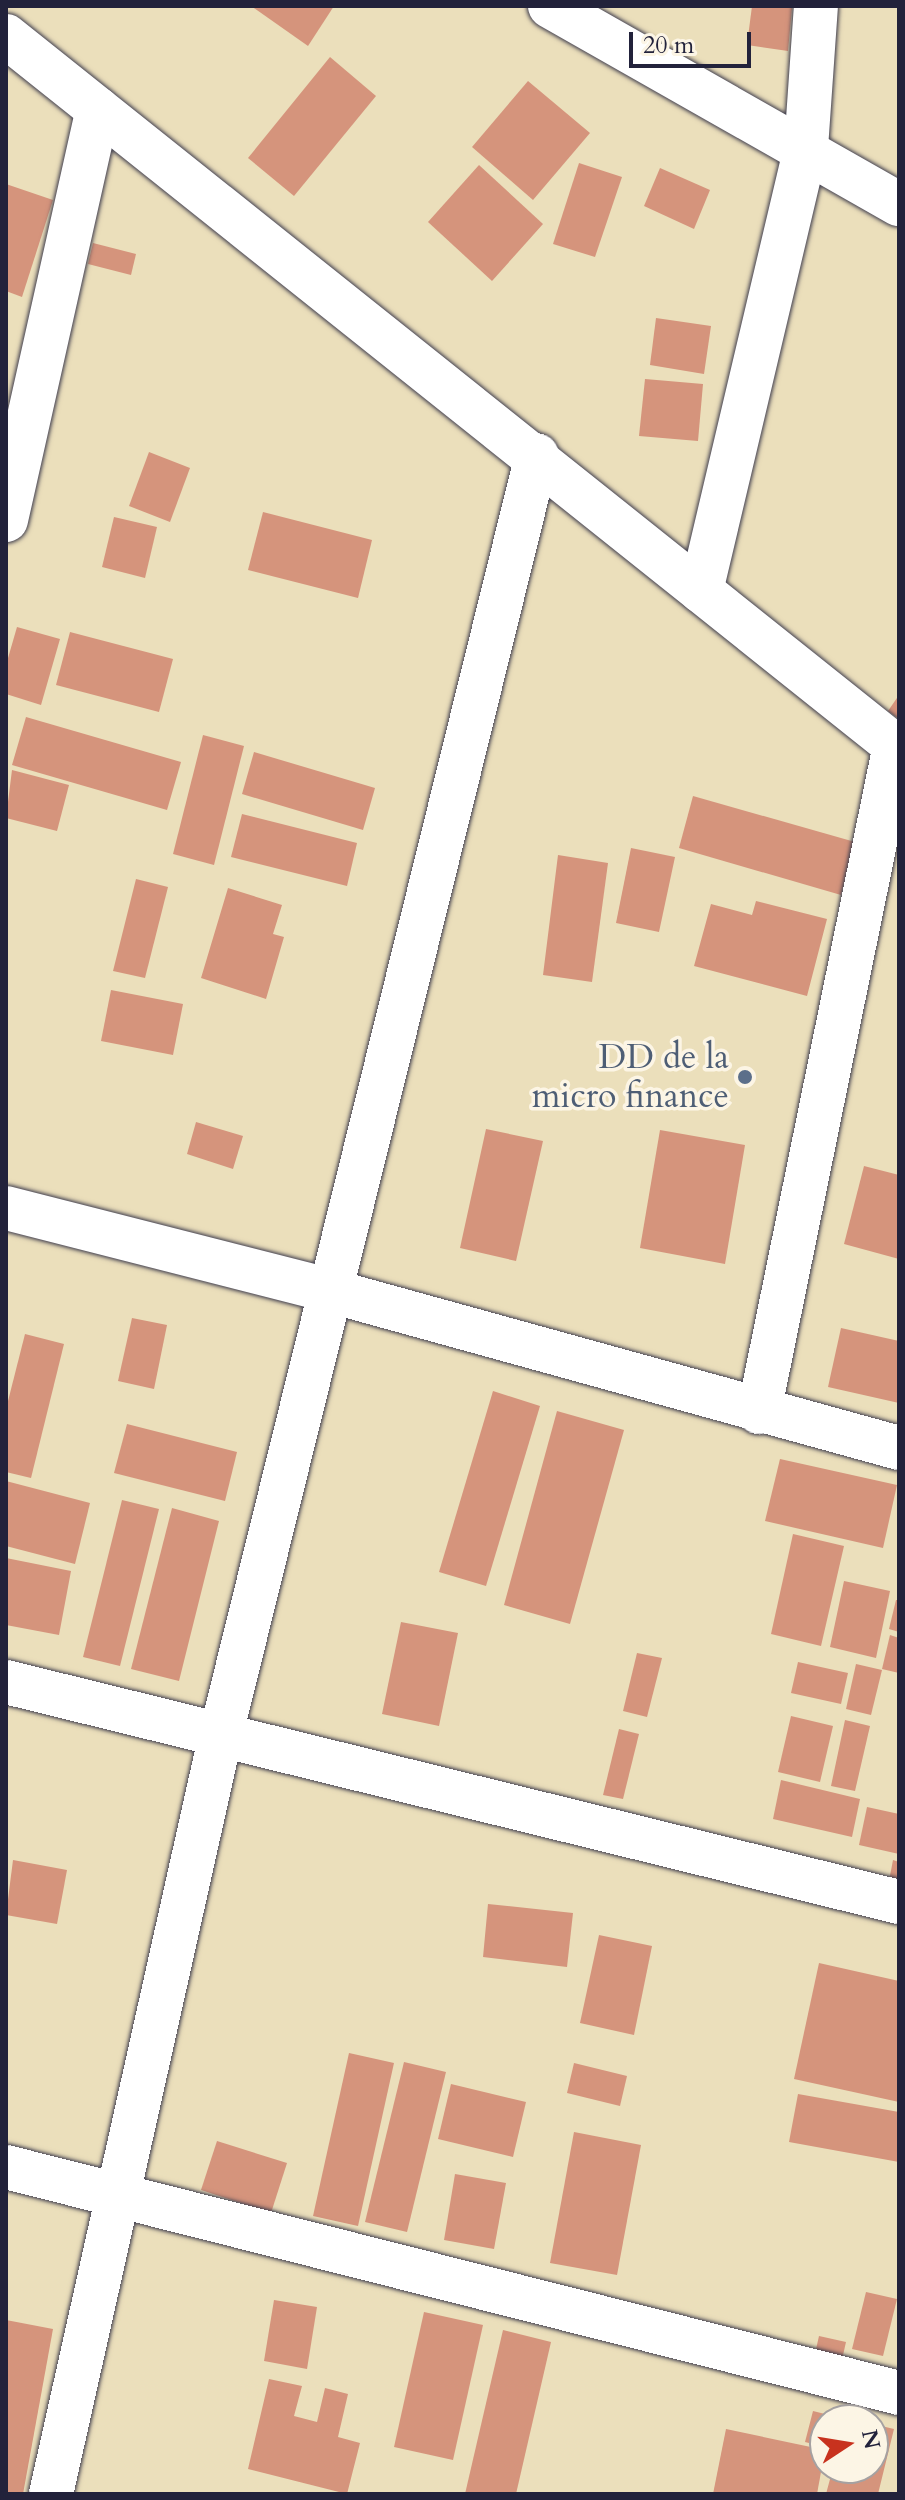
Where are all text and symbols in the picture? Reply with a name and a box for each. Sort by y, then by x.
scale bar [633,16,755,66]
text: 20 m [643,29,694,62]
place label: DD de la micro finance [532,1037,729,1116]
marker: DD de la micro finance [736,1068,754,1086]
north arrow [809,2404,889,2484]
text: N [854,2427,887,2452]

